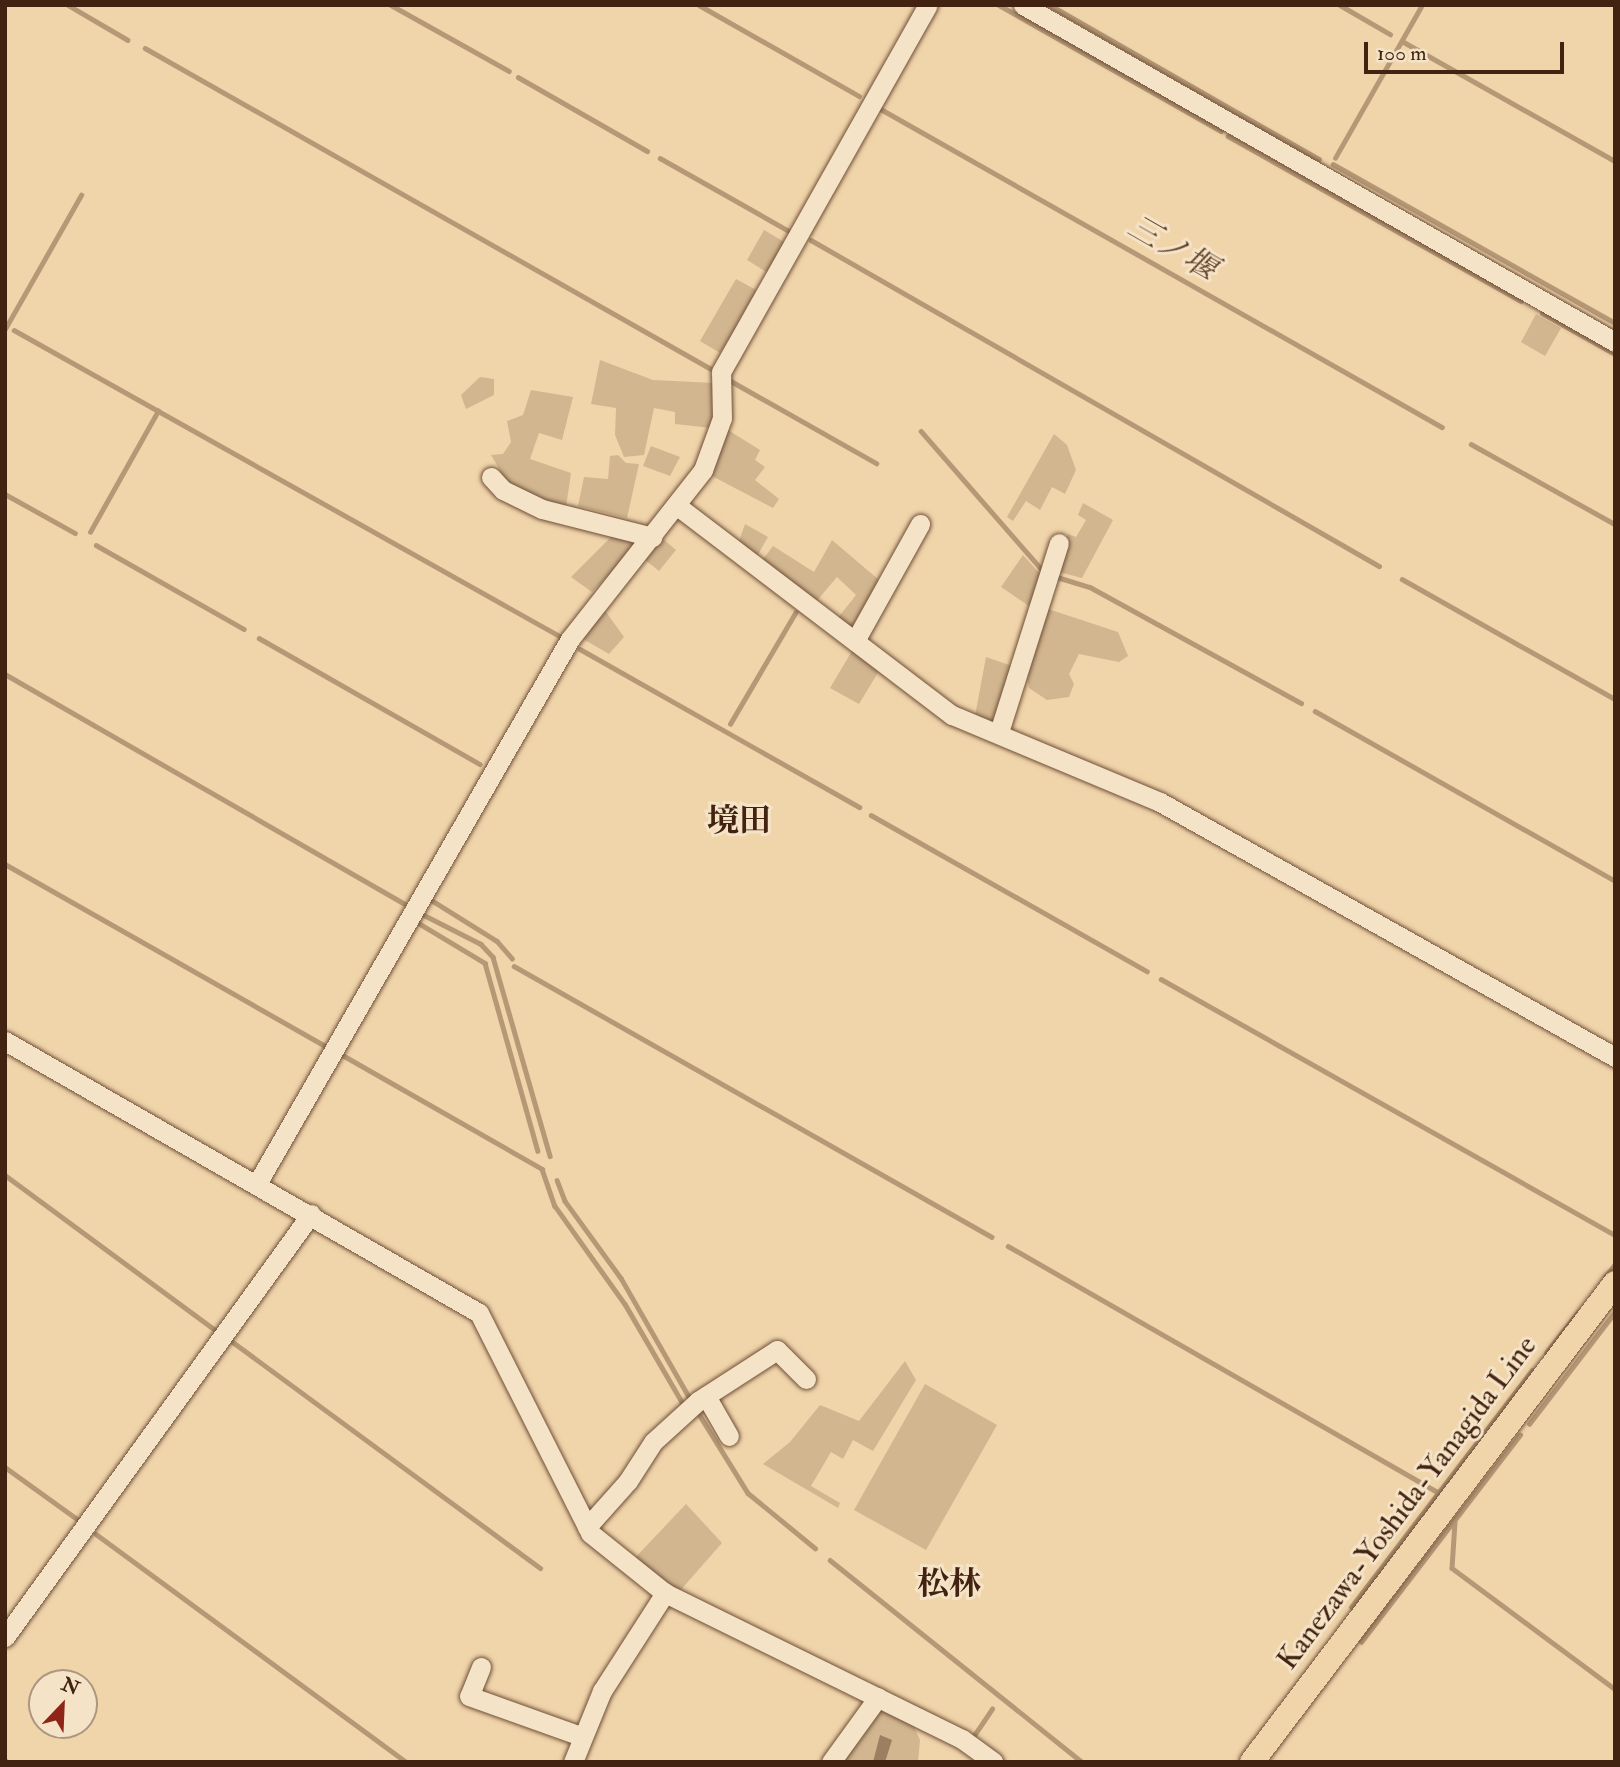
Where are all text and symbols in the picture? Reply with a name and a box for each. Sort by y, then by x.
scale bar [1368,28,1568,72]
text: 100 m [1377,40,1427,67]
water label: 三ノ堰 [1121,207,1223,289]
district label: 境田 [707,802,771,840]
street label: Kanezawa-Yoshida-Yanagida Line [1270,1329,1544,1677]
district label: 松林 [917,1565,981,1603]
north arrow [28,1669,98,1739]
text: N [58,1672,83,1701]

